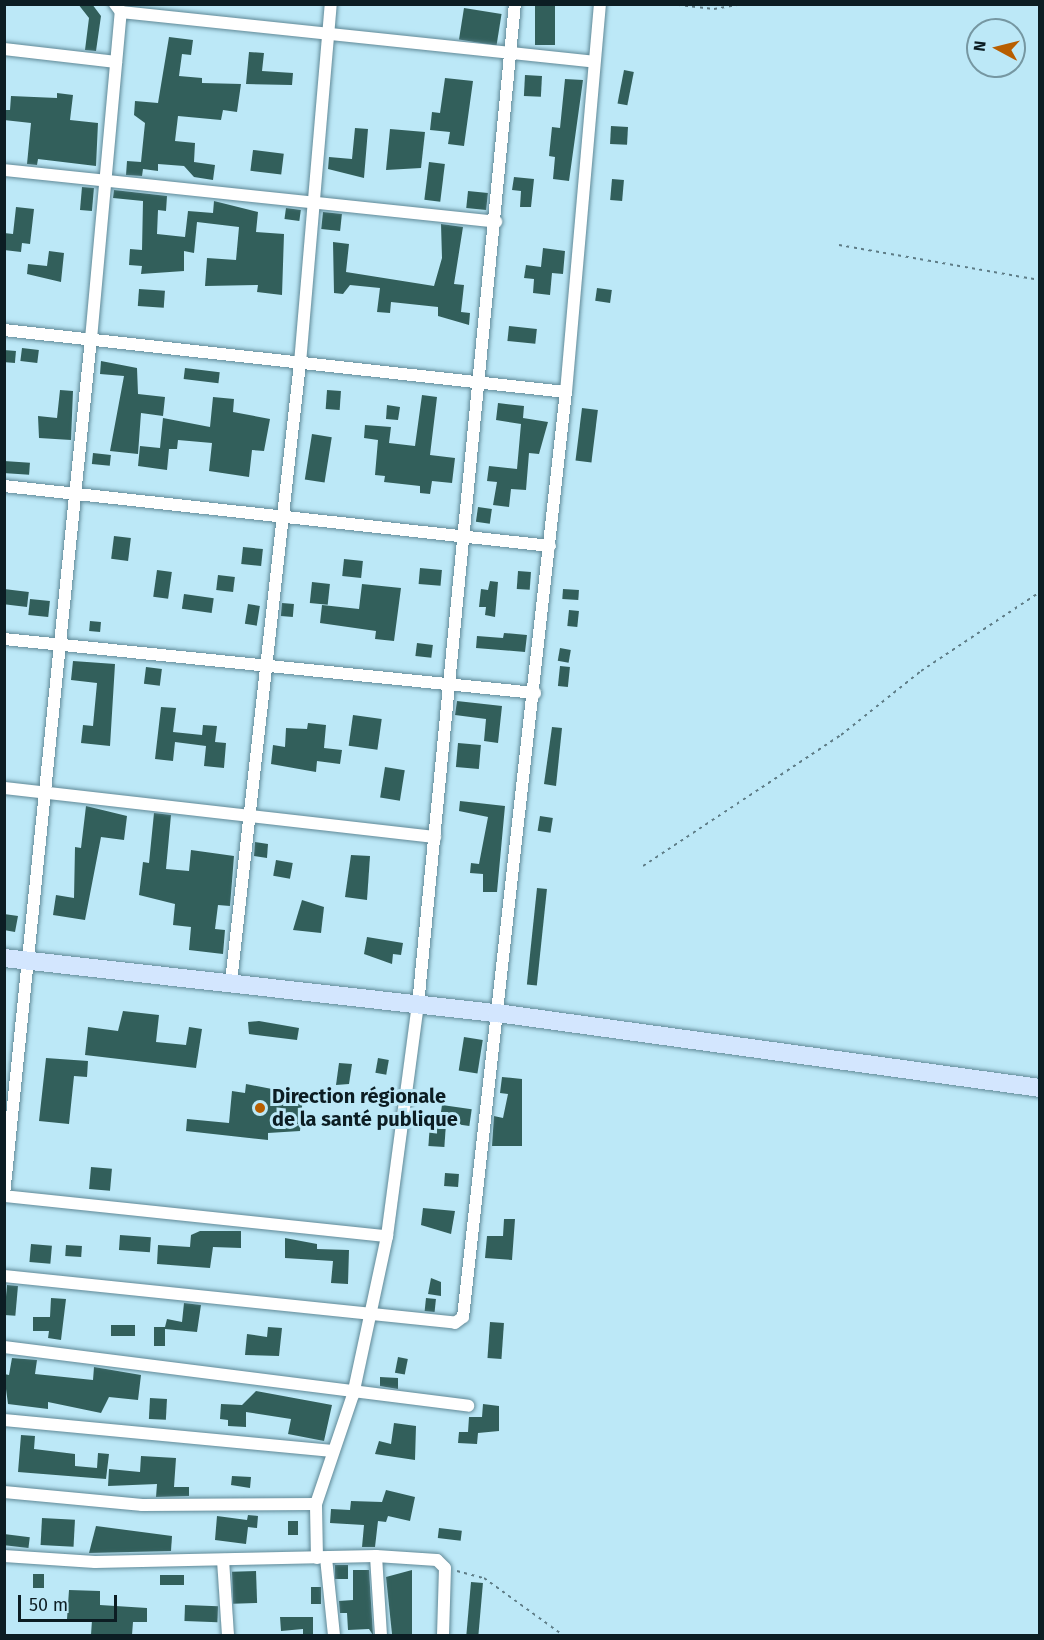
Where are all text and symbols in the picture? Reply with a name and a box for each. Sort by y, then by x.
north arrow [966,18,1026,78]
text: N [970,40,990,52]
place label: Direction régionale de la santé publique [272,1084,458,1131]
marker: Direction régionale de la santé publique [253,1101,267,1115]
scale bar [21,1583,120,1621]
text: 50 m [29,1594,68,1616]

